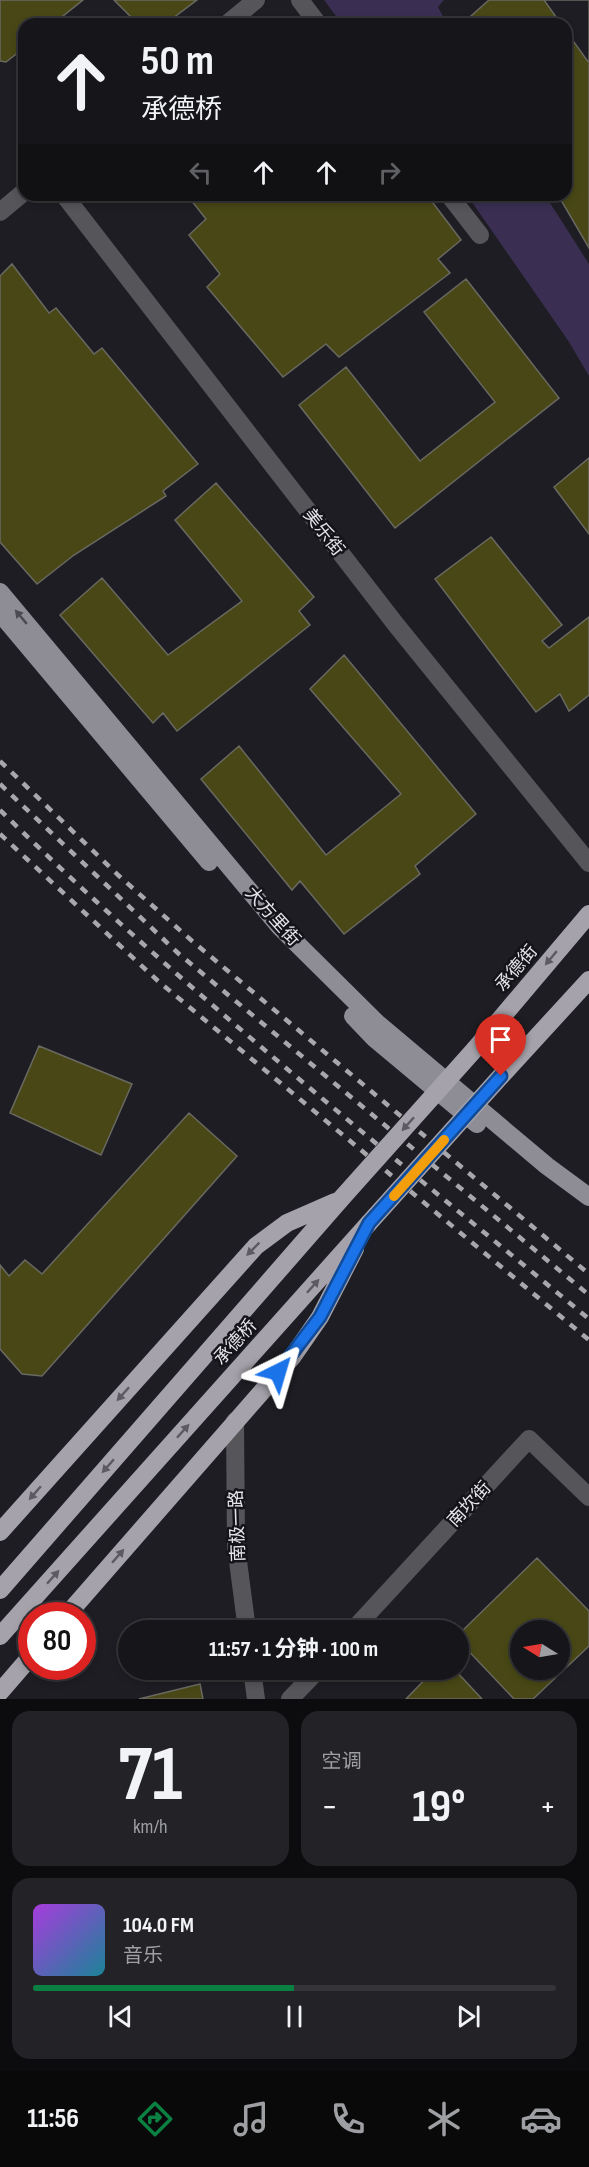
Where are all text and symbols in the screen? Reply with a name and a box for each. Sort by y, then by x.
text: 50 m [141,36,214,87]
icon: ahead [42,42,120,120]
text: 承德桥 [141,94,222,126]
icon: left [184,156,217,189]
icon: ahead [247,156,280,189]
icon: ahead [310,156,343,189]
icon: right [373,156,406,189]
street label: 美乐街 [299,505,349,560]
one-way arrow [15,610,28,625]
street label: 大方里街 [241,883,305,950]
street label: 承德街 [491,941,542,996]
one-way arrow [545,950,558,966]
pin [475,1014,526,1076]
icon: arrive [484,1023,517,1056]
one-way arrow [402,1116,415,1131]
one-way arrow [247,1242,261,1256]
one-way arrow [306,1279,319,1294]
street label: 承德桥 [210,1315,261,1369]
position arrow [246,1340,310,1404]
one-way arrow [117,1386,130,1401]
one-way arrow [176,1424,190,1439]
one-way arrow [102,1458,115,1473]
street label: 南坎街 [443,1477,495,1531]
one-way arrow [29,1485,42,1500]
street label: 南极一路 [226,1490,249,1562]
one-way arrow [111,1549,124,1564]
one-way arrow [46,1570,59,1585]
speed limit sign: 80 [18,1602,96,1680]
north arrow [510,1620,570,1680]
map controls [510,1620,570,1680]
text: 11:57 · 1 分钟 · 100 m [209,1636,378,1663]
text: 71 [118,1729,183,1822]
text: 空调 [322,1750,362,1774]
text: 19° [412,1780,465,1835]
text: − [322,1787,338,1827]
text: + [540,1787,556,1827]
text: km/h [133,1815,168,1839]
text: 104.0 FM [123,1912,194,1939]
text: 音乐 [123,1944,163,1968]
icon: previous [104,2000,137,2033]
icon: pause [278,2000,311,2033]
icon: next [452,2000,485,2033]
icon: directions [134,2098,176,2140]
icon: music [230,2098,272,2140]
icon: phone [327,2098,369,2140]
icon: climate [423,2098,465,2140]
icon: car [520,2098,562,2140]
text: 11:56 [27,2103,79,2135]

